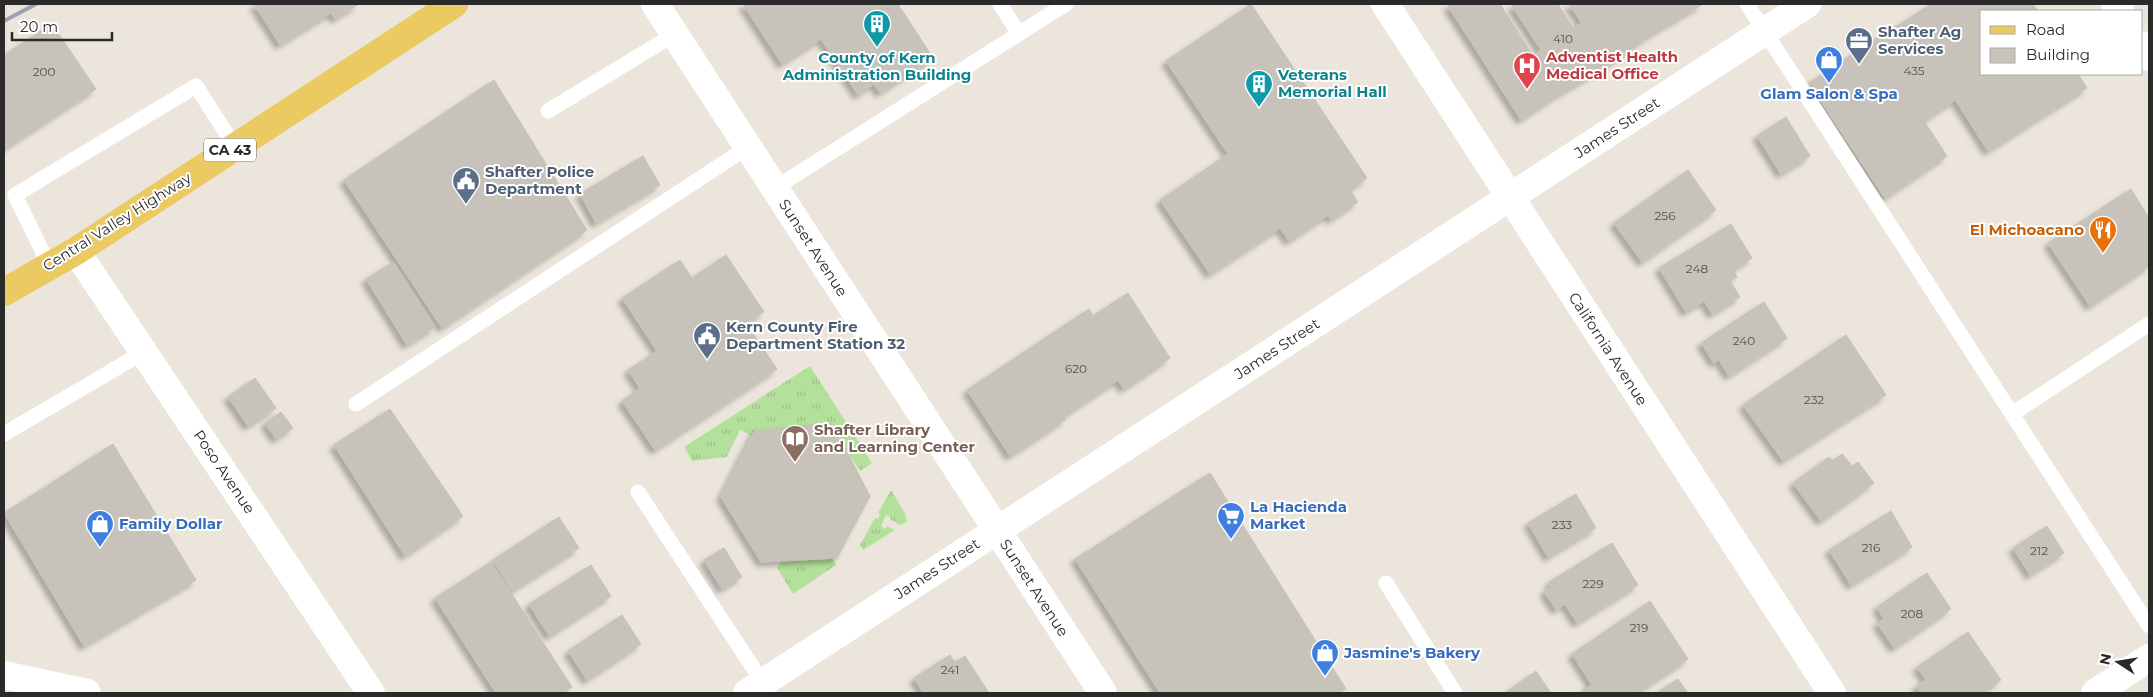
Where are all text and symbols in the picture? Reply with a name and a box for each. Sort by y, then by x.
building icon: County of Kern Administration Building [862,9,892,48]
scale bar [12,10,112,42]
legend [1980,10,2143,75]
text: 20 m [20,17,58,36]
text: Road [2026,20,2065,39]
place label: Shafter Ag Services [1878,22,1961,58]
office icon: Shafter Ag Services [1844,26,1874,65]
house number: 410 [1553,31,1573,46]
shop icon: Glam Salon & Spa [1814,45,1844,84]
text: Building [2026,45,2090,64]
place label: Adventist Health Medical Office [1545,47,1678,83]
place label: County of Kern Administration Building [782,48,971,84]
hospital icon: Adventist Health Medical Office [1512,51,1542,90]
house number: 435 [1903,63,1925,78]
house number: 200 [33,64,55,79]
place label: Veterans Memorial Hall [1277,65,1387,101]
building icon: Veterans Memorial Hall [1244,69,1274,108]
place label: Glam Salon & Spa [1760,84,1898,103]
street label: James Street [1570,93,1663,163]
road number: CA 43 [204,138,256,162]
place label: Shafter Police Department [485,162,594,198]
public building icon: Shafter Police Department [451,166,481,205]
street label: Central Valley Highway [39,168,195,275]
street label: Sunset Avenue [775,195,852,300]
house number: 256 [1655,208,1675,223]
restaurant icon: El Michoacano [2088,215,2118,254]
place label: El Michoacano [1970,220,2084,239]
house number: 248 [1686,261,1708,276]
street label: California Avenue [1565,289,1652,409]
street label: James Street [1230,314,1323,384]
place label: Kern County Fire Department Station 32 [726,317,905,353]
public building icon: Kern County Fire Department Station 32 [692,321,722,360]
house number: 240 [1733,333,1755,348]
house number: 620 [1065,361,1087,376]
house number: 232 [1804,392,1824,407]
place label: Shafter Library and Learning Center [814,420,975,456]
library icon: Shafter Library and Learning Center [780,424,810,463]
street label: Poso Avenue [189,426,259,517]
place label: La Hacienda Market [1250,497,1347,533]
supermarket icon: La Hacienda Market [1216,501,1246,540]
shop icon: Family Dollar [85,509,115,548]
place label: Family Dollar [119,514,223,533]
house number: 233 [1552,517,1572,532]
street label: James Street [890,534,983,604]
street label: Sunset Avenue [996,535,1073,640]
house number: 216 [1862,540,1880,555]
house number: 212 [2030,543,2048,558]
house number: 229 [1583,576,1603,591]
house number: 208 [1901,606,1924,621]
house number: 219 [1630,620,1648,635]
north arrow [2093,637,2143,687]
shop icon: Jasmine's Bakery [1310,638,1340,677]
place label: Jasmine's Bakery [1343,643,1481,662]
text: N [2095,652,2115,667]
house number: 241 [941,662,959,677]

